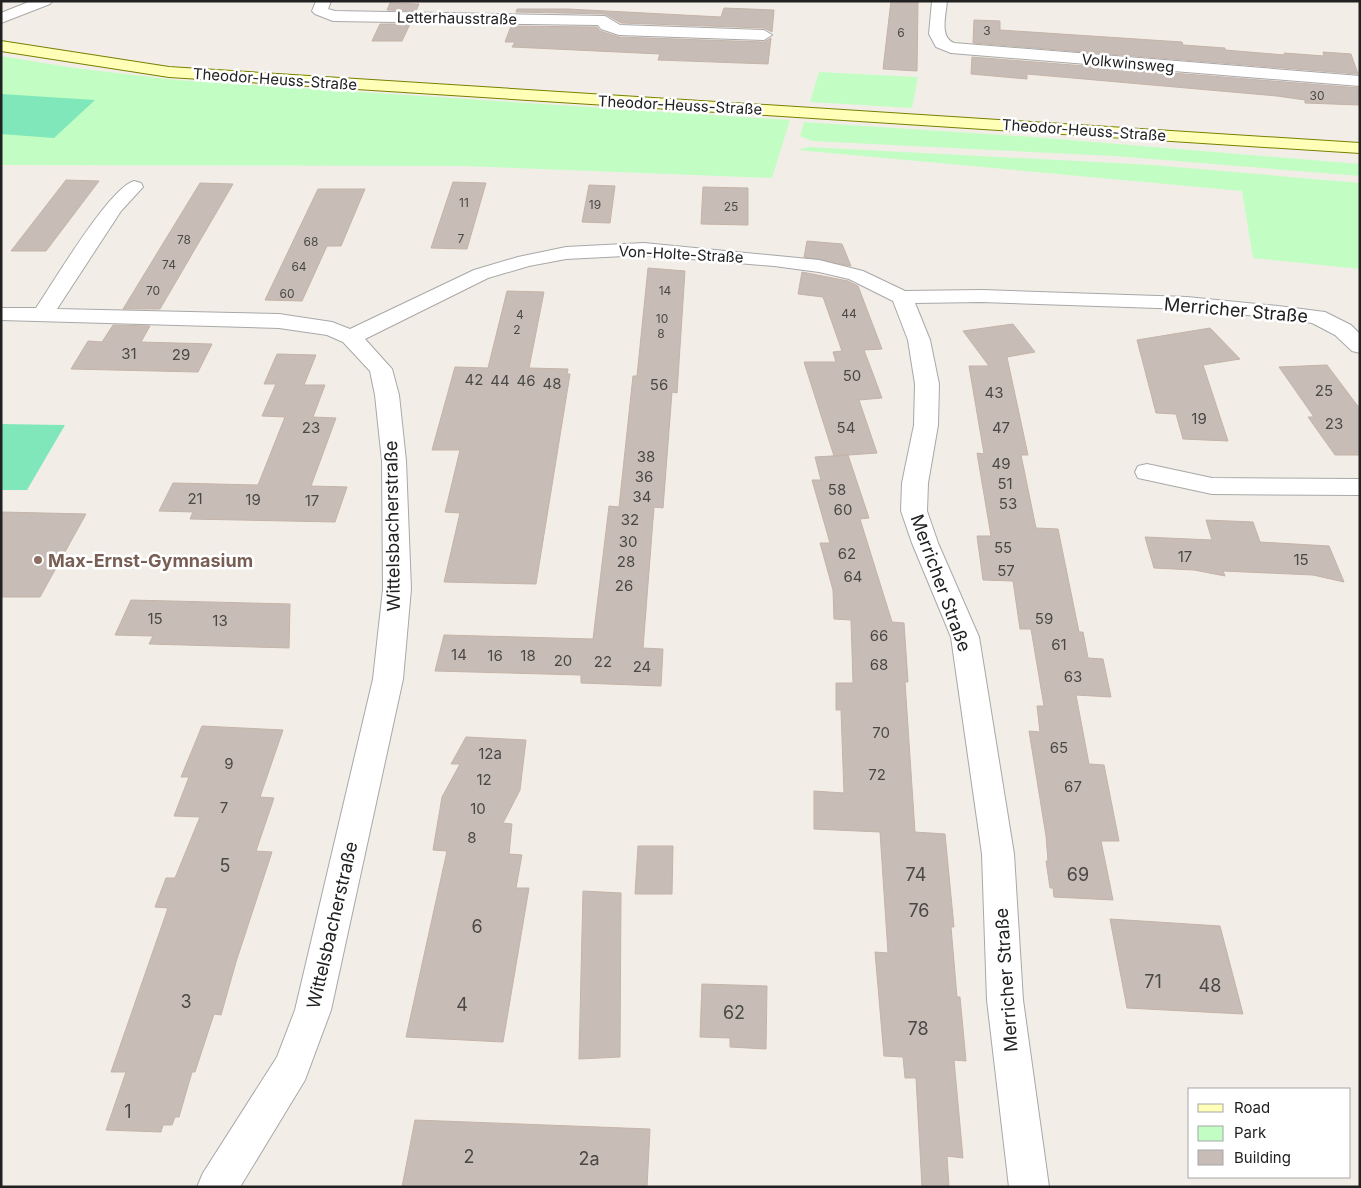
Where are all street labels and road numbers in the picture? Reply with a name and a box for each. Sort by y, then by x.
street label: Letterhausstraße [397,7,517,29]
street label: Volkwinsweg [1081,49,1175,77]
street label: Theodor-Heuss-Straße [192,64,358,94]
street label: Theodor-Heuss-Straße [597,91,763,119]
street label: Theodor-Heuss-Straße [1001,115,1167,145]
street label: Von-Holte-Straße [618,241,744,267]
street label: Merricher Straße [1163,293,1309,327]
street label: Wittelsbacherstraße [380,440,404,612]
street label: Merricher Straße [906,512,976,654]
street label: Wittelsbacherstraße [303,839,361,1011]
street label: Merricher Straße [990,907,1022,1053]

